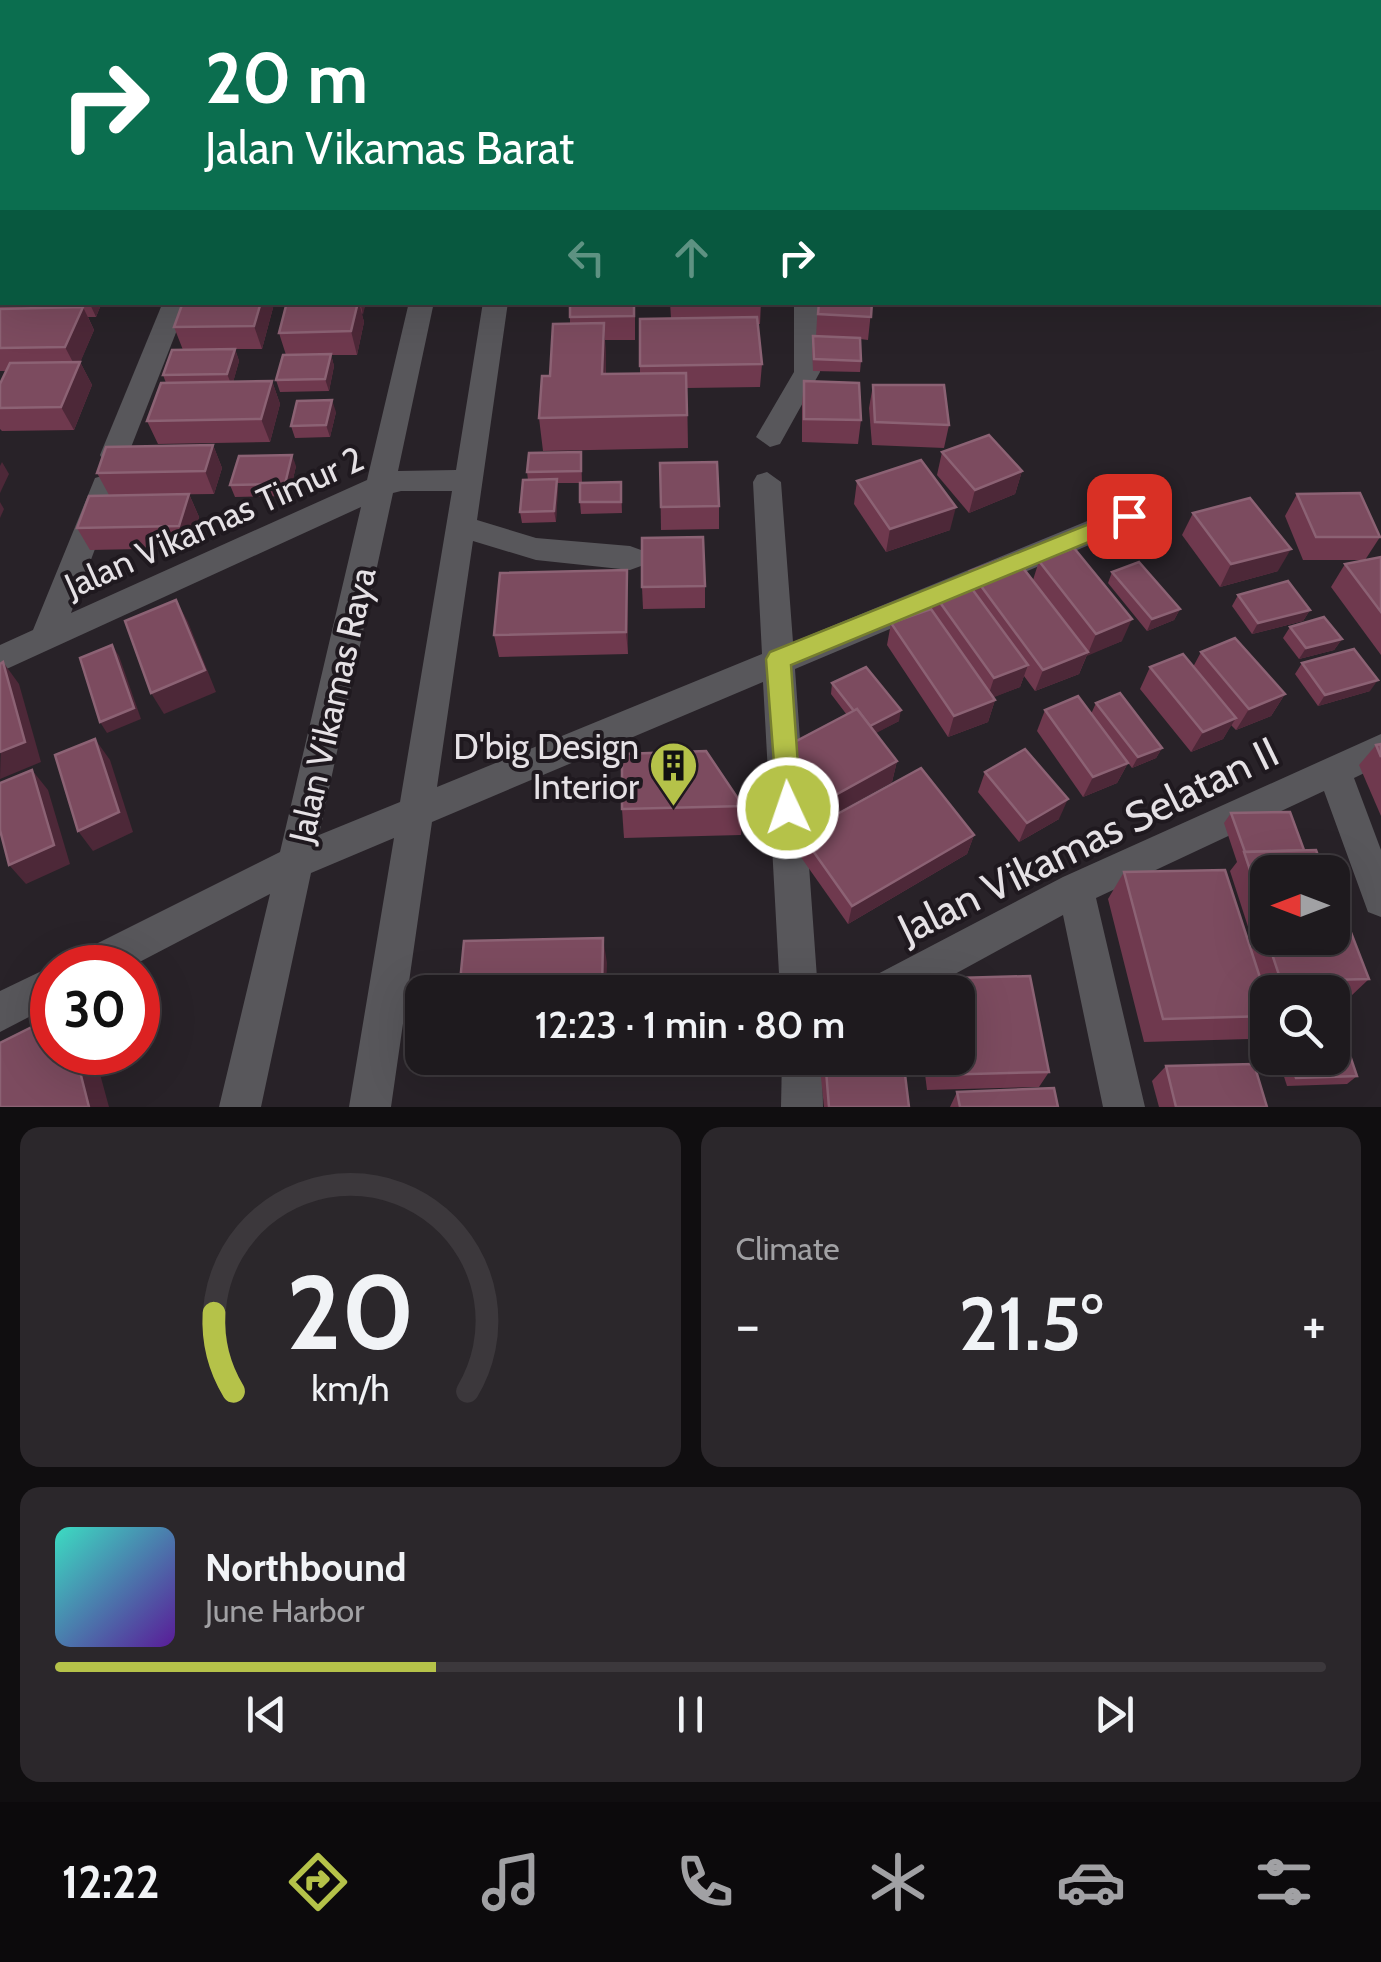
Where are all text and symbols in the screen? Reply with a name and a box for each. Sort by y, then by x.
text: 20 m [205,35,368,121]
icon: right [40,40,170,170]
text: Jalan Vikamas Barat [205,121,574,175]
icon: left [559,230,614,285]
icon: ahead [664,230,719,285]
icon: right [769,230,824,285]
street label: Jalan Vikamas Timur 2 [57,437,370,608]
pin [1087,474,1172,559]
icon: arrive [1102,489,1157,544]
street label: Jalan Vikamas Raya [279,563,385,848]
place label: D'big Design Interior [453,725,639,808]
street label: Jalan Vikamas Selatan II [888,725,1287,955]
building icon: D'big Design Interior [648,740,700,808]
position arrow [736,756,840,860]
north arrow [1250,855,1350,955]
map controls [1250,855,1350,1075]
speed limit sign: 30 [30,945,160,1075]
button: search [1250,975,1350,1075]
text: 12:23 · 1 min · 80 m [535,1001,845,1048]
text: Climate [736,1229,840,1268]
text: 20 [286,1249,414,1375]
text: 21.5° [959,1278,1103,1369]
text: − [736,1291,760,1358]
text: + [1302,1291,1326,1358]
text: km/h [311,1367,389,1410]
text: Northbound [205,1544,407,1591]
text: June Harbor [205,1591,364,1630]
icon: previous [239,1687,294,1742]
icon: pause [663,1687,718,1742]
icon: next [1087,1687,1142,1742]
icon: directions [283,1847,353,1917]
icon: music [476,1847,546,1917]
icon: phone [670,1847,740,1917]
icon: climate [863,1847,933,1917]
icon: car [1056,1847,1126,1917]
icon: filters [1249,1847,1319,1917]
text: 12:22 [62,1855,160,1909]

